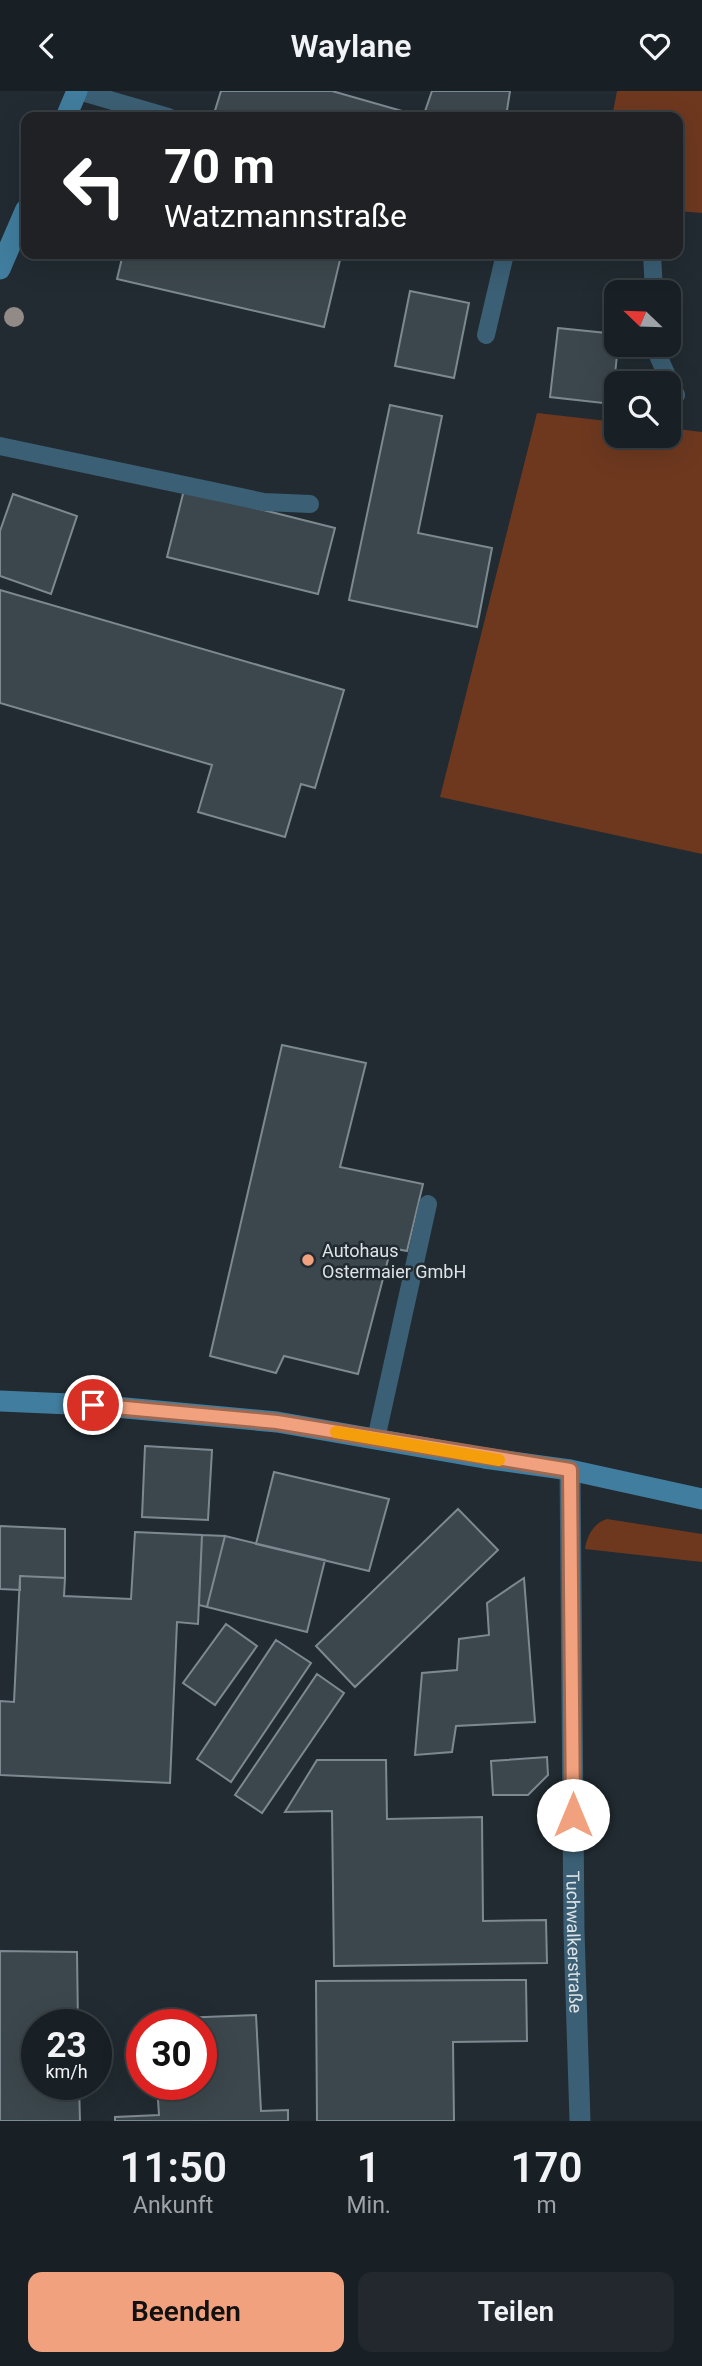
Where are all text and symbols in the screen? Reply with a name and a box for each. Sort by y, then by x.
icon: back [28,27,66,65]
text: Waylane [290,27,412,65]
icon: heart [636,27,674,65]
text: 70 m [164,138,275,195]
icon: left [49,140,140,231]
text: Watzmannstraße [164,197,407,235]
north arrow [604,280,681,357]
map controls [604,280,681,448]
button: search [604,371,681,448]
place label: Autohaus Ostermaier GmbH [322,1240,466,1282]
marker: Autohaus Ostermaier GmbH [300,1252,316,1268]
pin [63,1375,123,1435]
icon: arrive [74,1386,112,1424]
position arrow [536,1778,610,1852]
street label: Tuchwalkerstraße [563,1871,587,2014]
speed limit sign: 30 [126,2009,217,2100]
text: 23 [46,2025,87,2066]
text: km/h [45,2061,88,2082]
text: 11:50 [120,2143,227,2192]
text: 1 [357,2143,381,2192]
text: 170 [510,2143,582,2192]
text: Ankunft [133,2192,213,2219]
text: Min. [346,2192,391,2219]
text: m [536,2192,557,2219]
button: Beenden [28,2272,344,2352]
button: Teilen [358,2272,674,2352]

